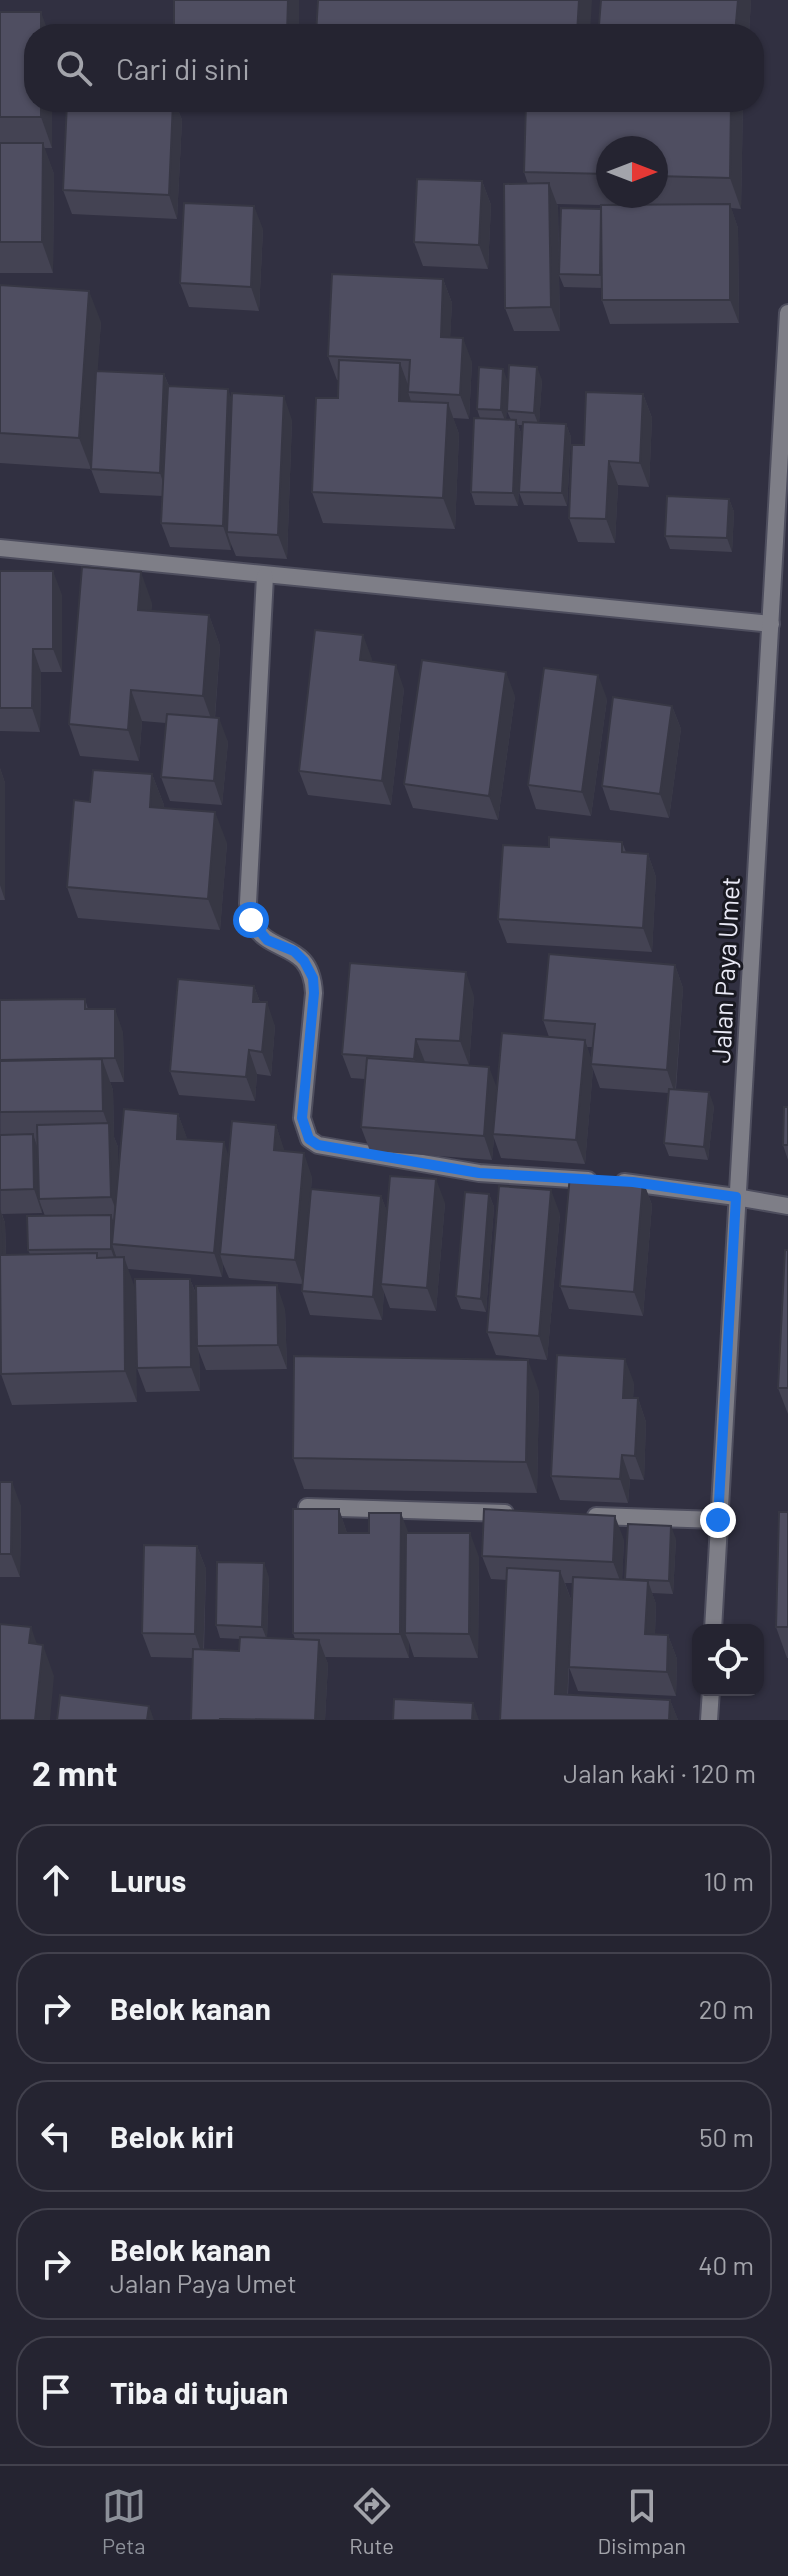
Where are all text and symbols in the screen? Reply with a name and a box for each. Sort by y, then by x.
search box [24,24,764,112]
icon: search [52,46,96,90]
text: Cari di sini [116,50,250,86]
north arrow [596,136,668,208]
street label: Jalan Paya Umet [704,876,745,1064]
route start [233,902,269,938]
route end [700,1502,736,1538]
map controls [692,1624,764,1696]
button: locate [692,1624,764,1696]
text: 2 mnt [32,1752,118,1793]
text: Jalan kaki · 120 m [563,1757,756,1788]
icon: ahead [34,1858,78,1902]
text: Lurus [110,1862,186,1898]
text: 10 m [704,1865,754,1896]
icon: right [34,1986,78,2030]
text: Belok kanan [110,1990,271,2026]
text: 20 m [699,1993,754,2024]
icon: left [34,2114,78,2158]
text: Belok kiri [110,2118,234,2154]
text: 50 m [699,2121,754,2152]
text: Belok kanan [110,2231,271,2267]
icon: right [34,2242,78,2286]
text: 40 m [698,2249,754,2280]
text: Jalan Paya Umet [110,2267,297,2298]
icon: arrive [34,2370,78,2414]
text: Tiba di tujuan [110,2374,288,2410]
tab: Peta [102,2484,146,2558]
tab: Rute [349,2484,394,2558]
tab: Disimpan [597,2484,686,2558]

